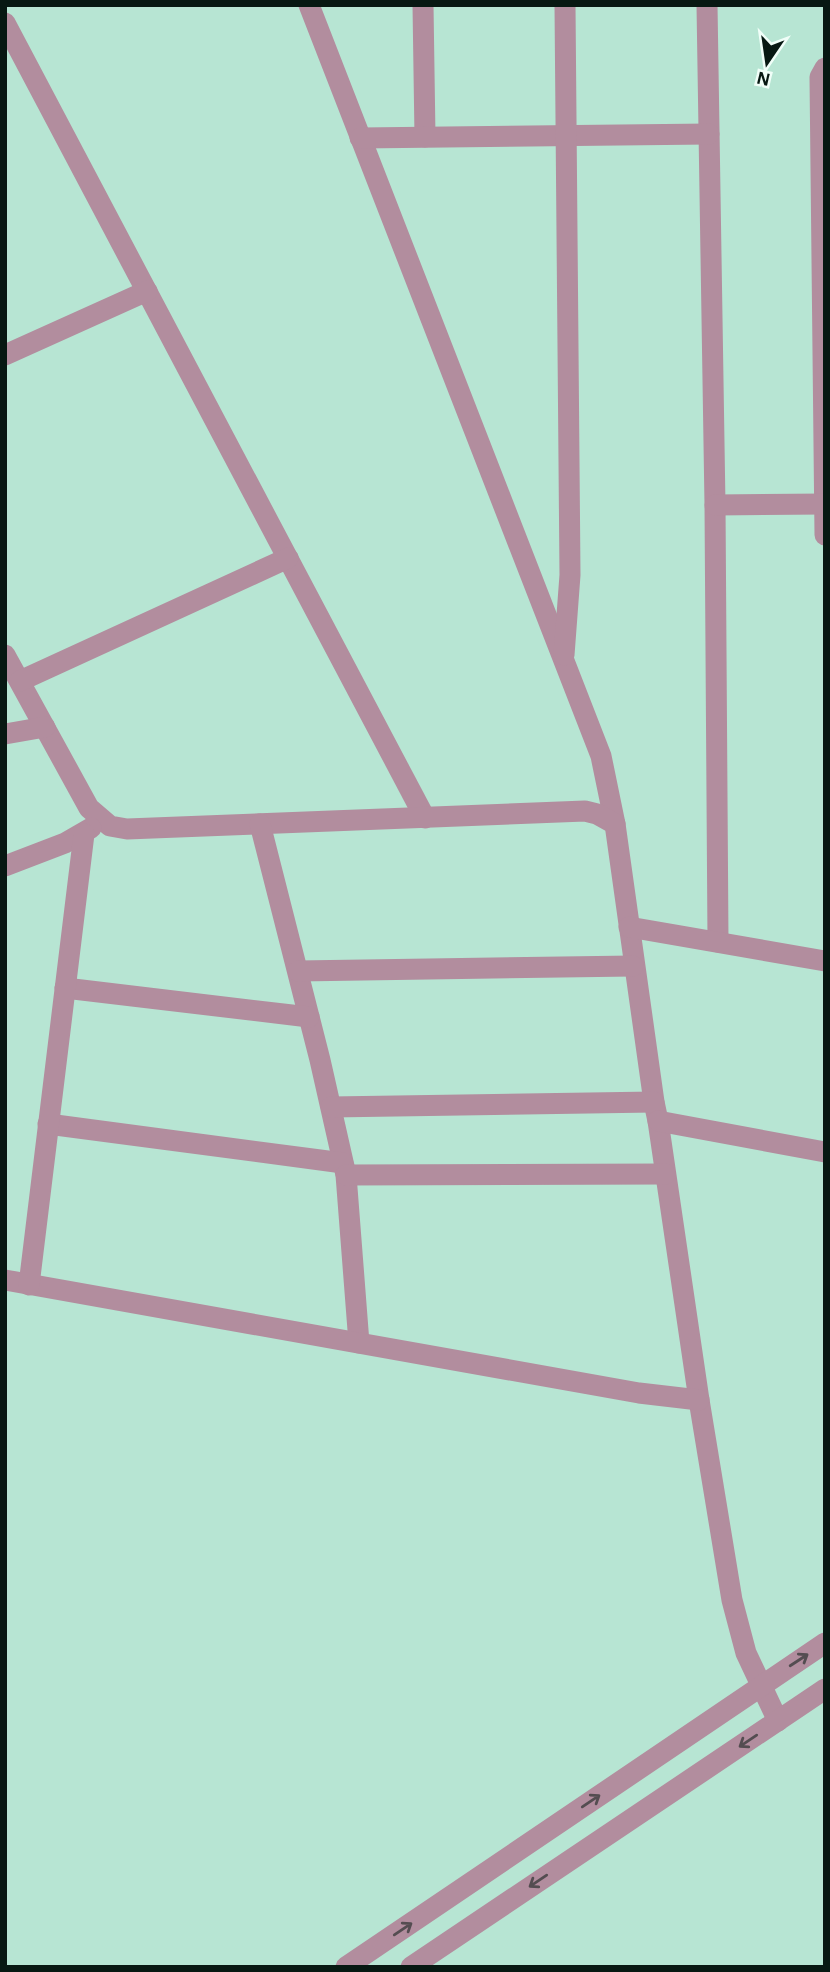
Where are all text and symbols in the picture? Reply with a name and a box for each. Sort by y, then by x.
north arrow [732,28,802,98]
text: N [755,67,772,89]
one-way arrow [789,1652,809,1666]
one-way arrow [739,1734,758,1748]
one-way arrow [581,1794,600,1808]
one-way arrow [529,1874,549,1888]
one-way arrow [392,1922,412,1936]

